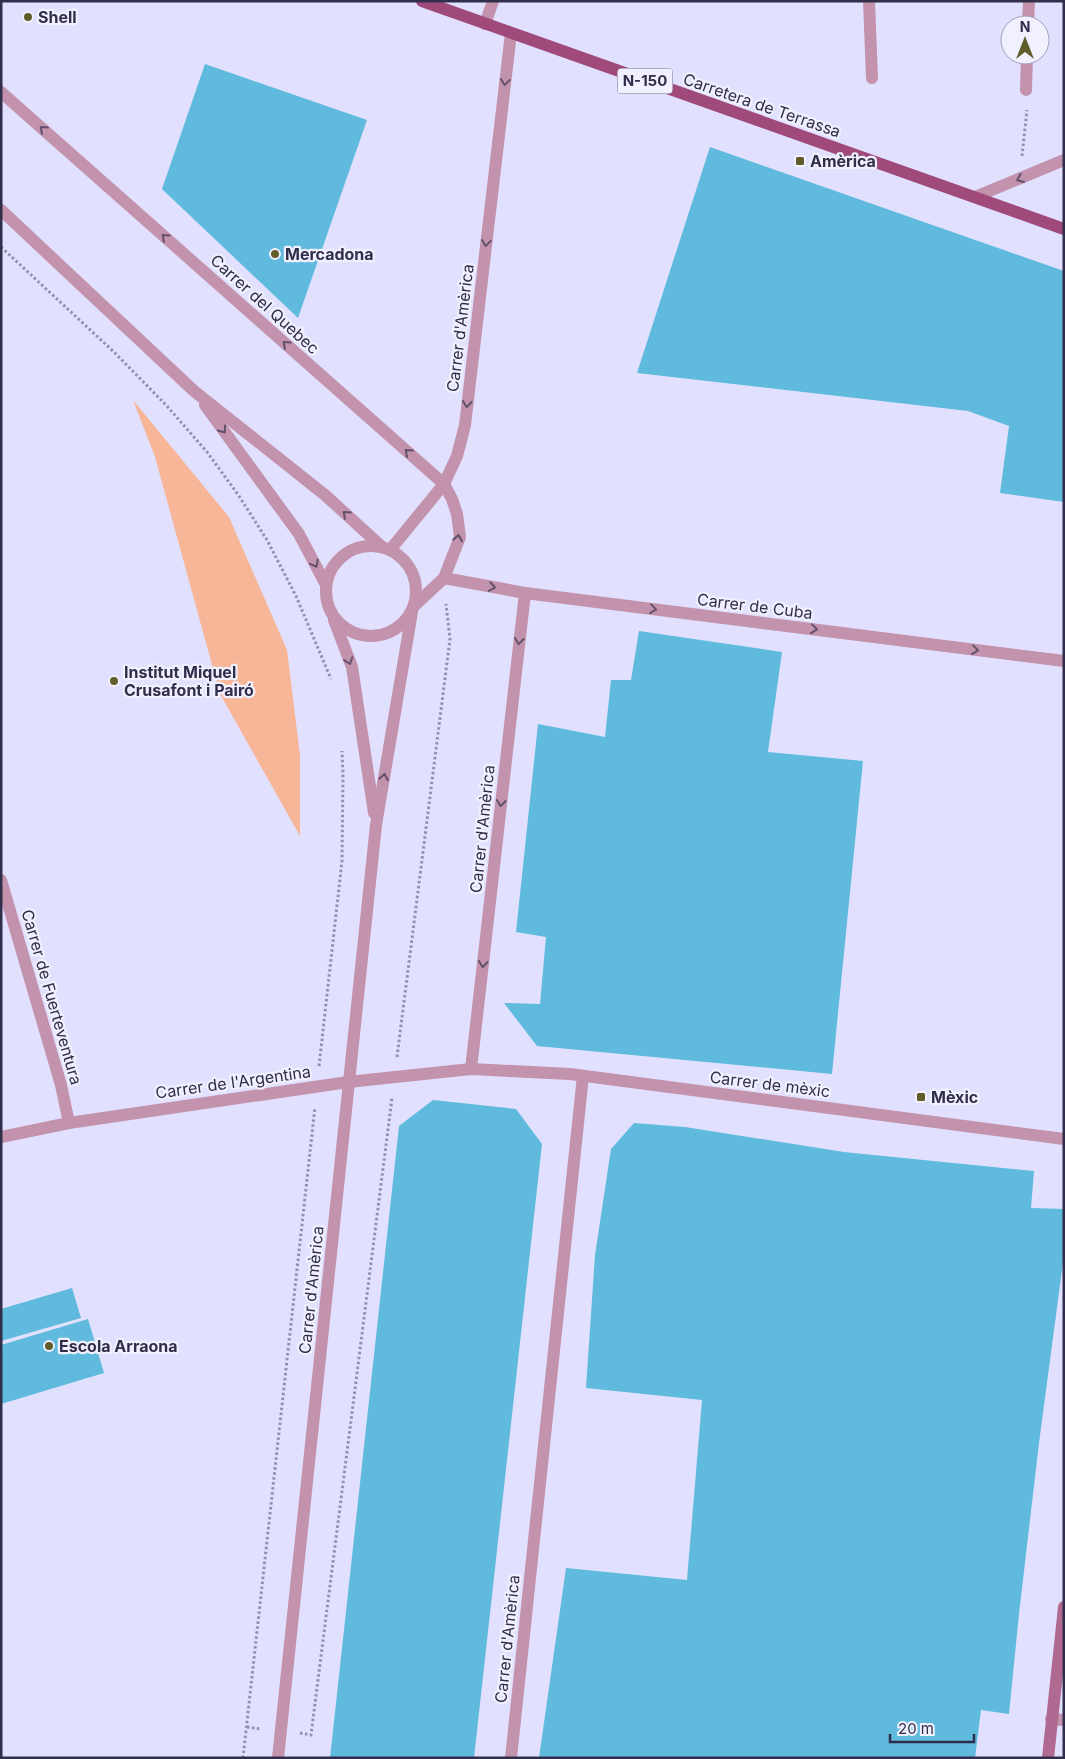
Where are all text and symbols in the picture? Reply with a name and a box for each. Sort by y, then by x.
place label: Shell [38,7,77,27]
marker: Shell [22,11,34,23]
north arrow [1000,15,1050,65]
text: N [1020,18,1030,35]
road number: N-150 [618,68,672,94]
street label: Carretera de Terrassa [681,69,843,141]
one-way arrow [500,78,511,86]
one-way arrow [39,126,48,135]
place label: Amèrica [810,151,876,171]
marker: Amèrica [794,155,806,167]
one-way arrow [1016,173,1024,183]
one-way arrow [161,233,170,242]
one-way arrow [481,239,492,247]
place label: Mercadona [285,244,374,264]
marker: Mercadona [269,248,281,260]
street label: Carrer del Quebec [207,250,323,358]
street label: Carrer d'Amèrica [442,263,478,393]
one-way arrow [283,341,292,350]
one-way arrow [462,401,473,409]
one-way arrow [217,424,226,434]
one-way arrow [404,449,413,458]
one-way arrow [342,511,351,520]
one-way arrow [452,534,463,542]
one-way arrow [309,559,319,568]
one-way arrow [487,581,496,592]
street label: Carrer de Cuba [696,589,814,623]
one-way arrow [649,603,657,614]
one-way arrow [809,624,818,634]
one-way arrow [514,638,525,646]
one-way arrow [971,644,979,655]
one-way arrow [343,656,353,665]
place label: Institut Miquel Crusafont i Pairó [124,662,254,700]
marker: Institut Miquel Crusafont i Pairó [108,675,120,687]
street label: Carrer d'Amèrica [465,764,499,894]
one-way arrow [378,773,388,782]
one-way arrow [496,799,507,807]
street label: Carrer de Fuerteventura [17,907,87,1087]
one-way arrow [478,961,489,969]
street label: Carrer de l'Argentina [154,1061,312,1103]
street label: Carrer de mèxic [709,1067,831,1101]
place label: Mèxic [931,1087,978,1107]
marker: Mèxic [915,1091,927,1103]
street label: Carrer d'Amèrica [294,1225,328,1355]
place label: Escola Arraona [59,1336,178,1356]
marker: Escola Arraona [43,1340,55,1352]
street label: Carrer d'Amèrica [490,1574,524,1704]
scale bar [890,1712,974,1744]
text: 20 m [898,1719,934,1738]

